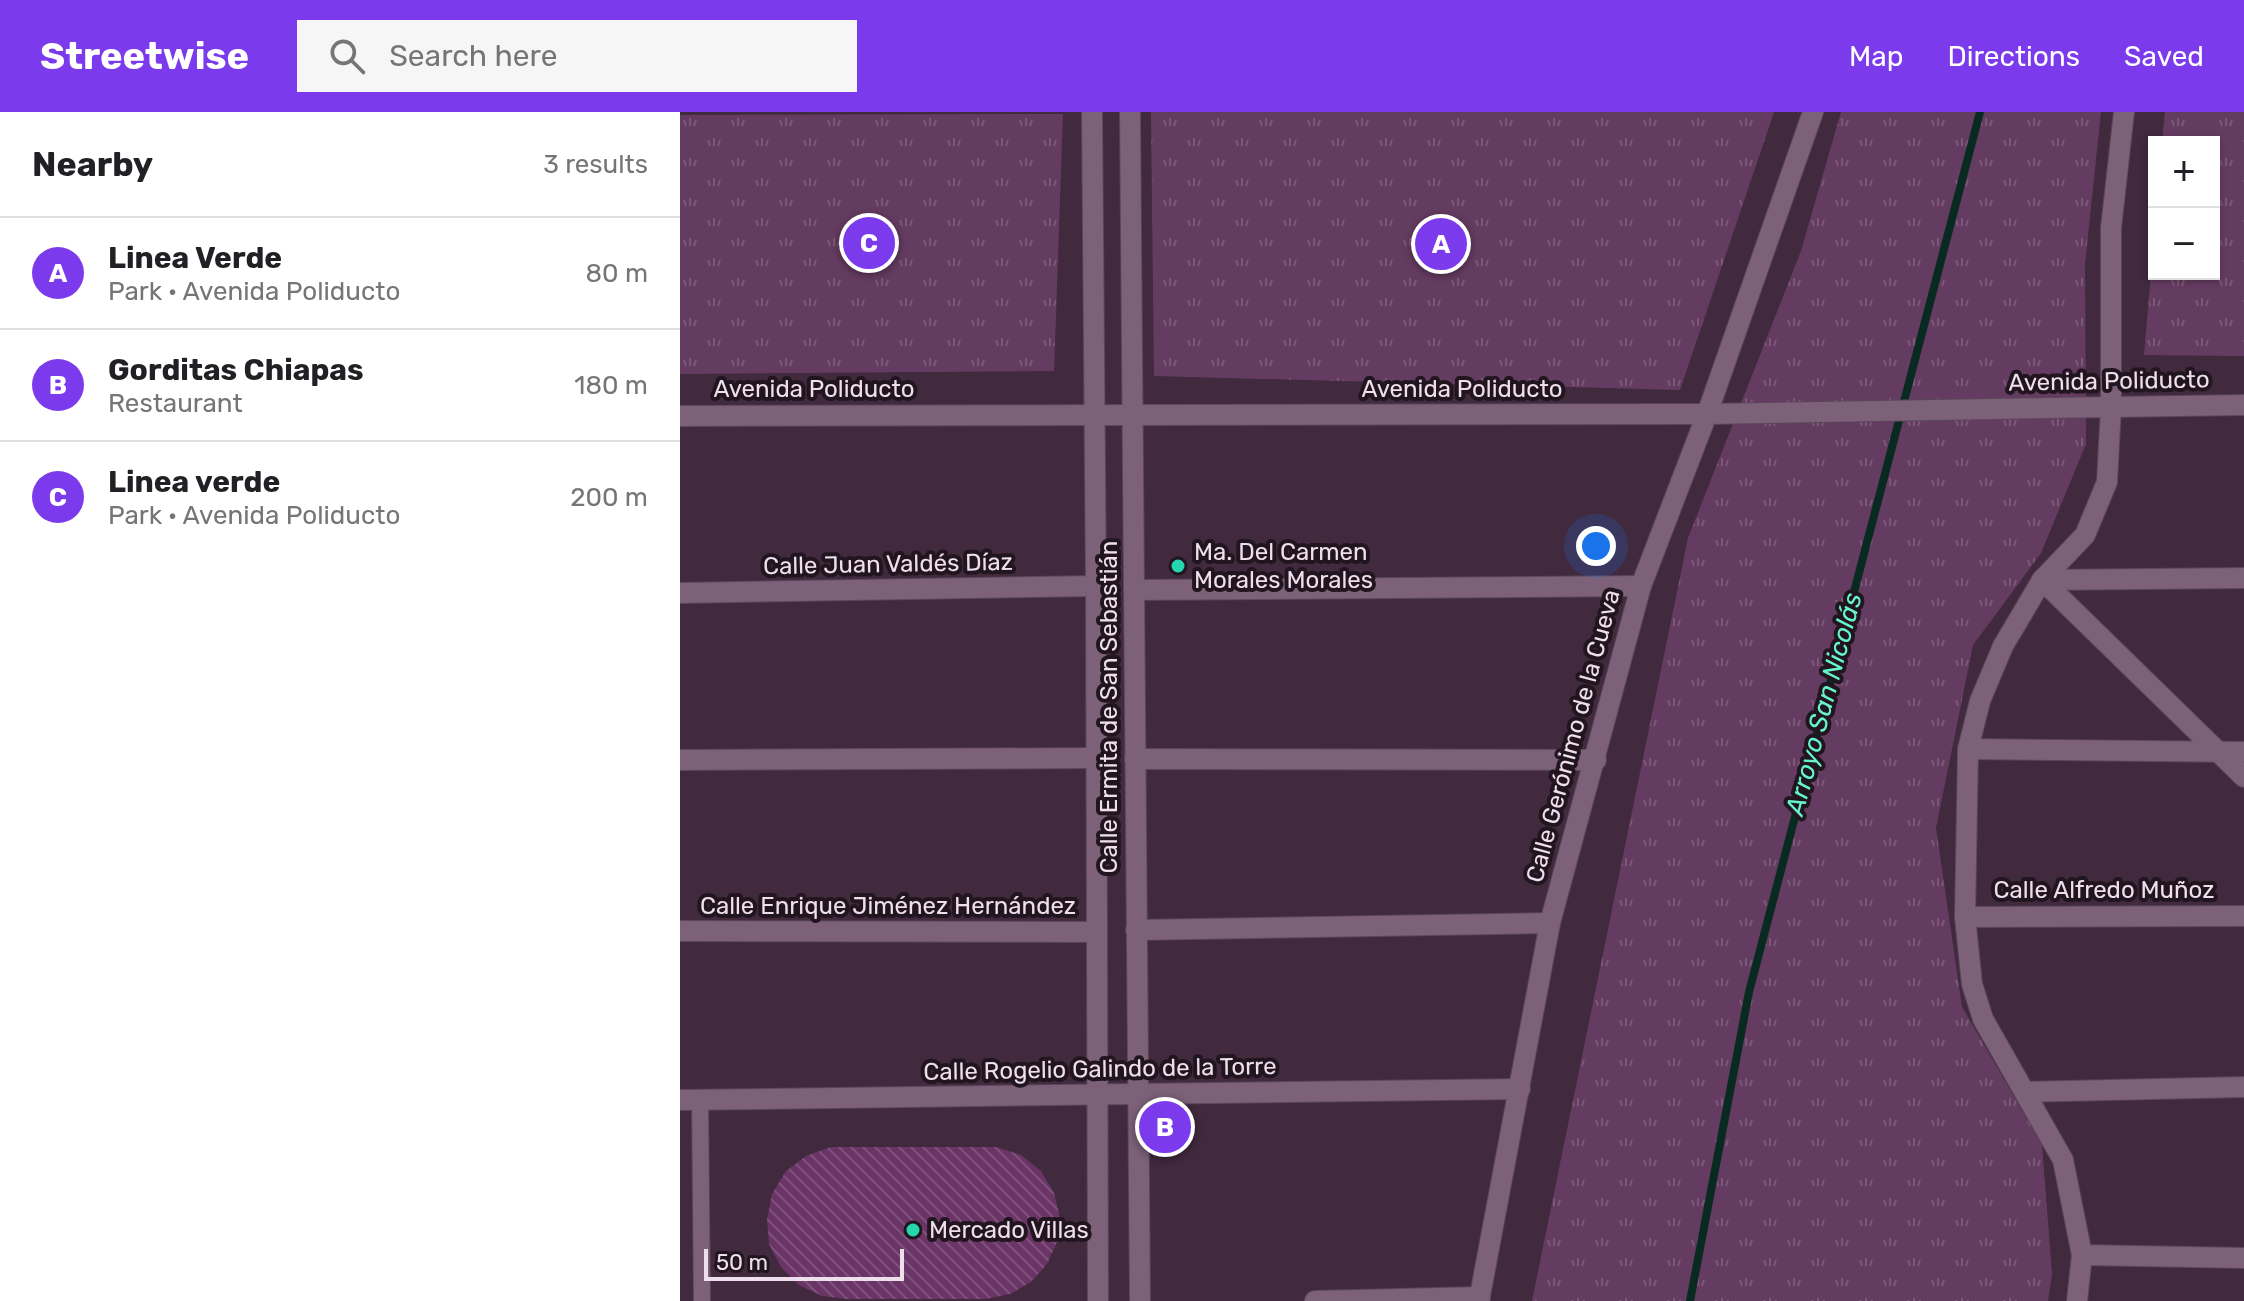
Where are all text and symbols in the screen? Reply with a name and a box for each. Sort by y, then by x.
search box [297,20,857,92]
text: Streetwise [40,33,249,79]
icon: search [325,34,369,78]
text: Search here [389,38,557,74]
text: Map [1849,40,1903,73]
text: Directions [1947,40,2080,73]
text: Saved [2124,40,2204,73]
map controls [2148,136,2220,280]
button: + [2148,136,2220,208]
text: Nearby [32,144,153,185]
text: 3 results [543,149,648,180]
button: − [2148,208,2220,280]
pin: C [843,213,895,273]
pin: A [1415,214,1467,274]
text: Linea Verde [108,240,282,276]
text: A [49,258,67,289]
text: 80 m [585,258,648,289]
text: Park · Avenida Poliducto [108,276,400,307]
text: Gorditas Chiapas [108,352,364,388]
street label: Avenida Poliducto [2008,365,2210,397]
text: B [49,370,67,401]
text: 180 m [574,370,648,401]
street label: Avenida Poliducto [713,375,915,403]
street label: Avenida Poliducto [1361,375,1563,403]
text: Restaurant [108,388,243,419]
text: Linea verde [108,464,280,500]
text: C [49,482,67,513]
text: 200 m [570,482,648,513]
text: Park · Avenida Poliducto [108,500,400,531]
your location [1576,526,1616,566]
place label: Ma. Del Carmen Morales Morales [1194,538,1373,594]
street label: Calle Ermita de San Sebastián [1095,541,1123,873]
street label: Calle Juan Valdés Díaz [763,548,1013,580]
marker: Ma. Del Carmen Morales Morales [1169,557,1187,575]
street label: Calle Gerónimo de la Cueva [1520,586,1626,886]
water label: Arroyo San Nicolás [1779,589,1869,820]
street label: Calle Alfredo Muñoz [1994,876,2214,904]
street label: Calle Enrique Jiménez Hernández [700,892,1076,920]
street label: Calle Rogelio Galindo de la Torre [923,1052,1277,1086]
pin: B [1139,1097,1191,1157]
place label: Mercado Villas [929,1216,1089,1244]
marker: Mercado Villas [904,1221,922,1239]
scale bar [704,1245,904,1281]
text: 50 m [716,1249,768,1276]

